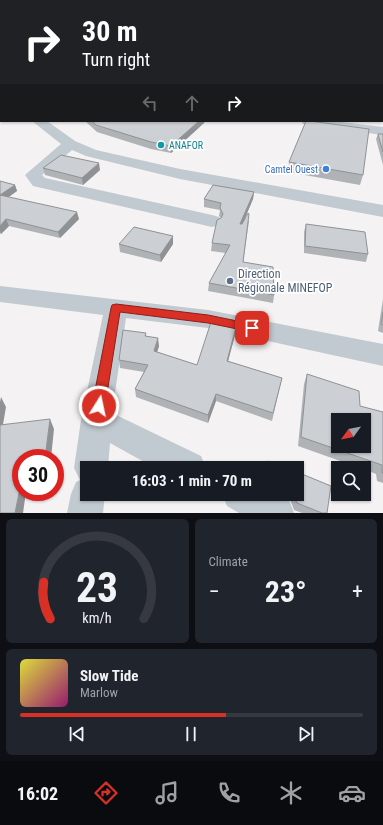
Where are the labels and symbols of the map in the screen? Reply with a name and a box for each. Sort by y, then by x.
marker: ANAFOR [156,140,166,150]
place label: ANAFOR [169,140,204,151]
place label: Camtel Ouest [265,164,318,175]
marker: Camtel Ouest [321,164,331,174]
place label: Direction Régionale MINEFOP [238,267,333,295]
marker: Direction Régionale MINEFOP [225,276,235,286]
pin [235,311,269,345]
position arrow [78,385,120,427]
north arrow [331,413,371,453]
speed limit sign: 30 [12,449,64,501]

